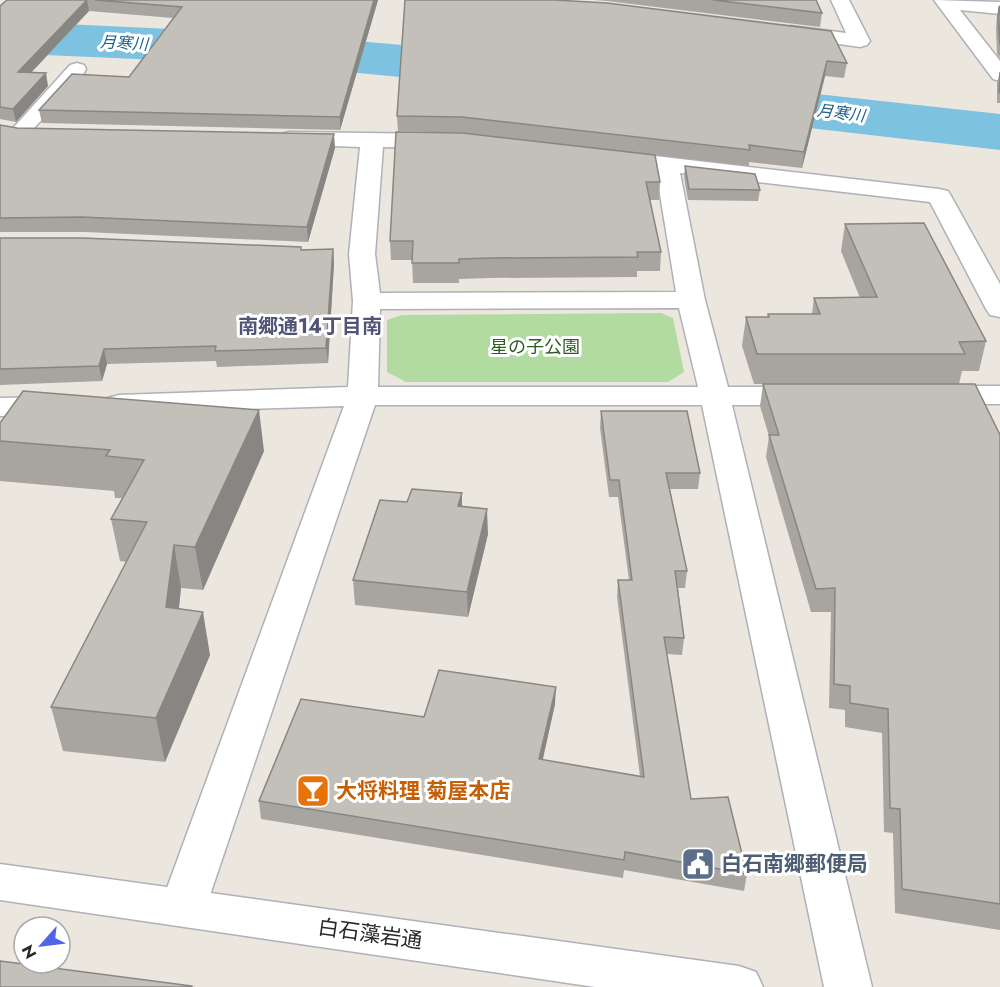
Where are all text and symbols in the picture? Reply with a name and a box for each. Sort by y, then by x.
water label: 月寒川 [99,30,151,56]
water label: 月寒川 [816,99,868,128]
district label: 南郷通14丁目南 [238,312,382,341]
park label: 星の子公園 [490,334,580,360]
bar icon: 大将料理 菊屋本店 [295,773,331,809]
place label: 大将料理 菊屋本店 [336,776,510,806]
public building icon: 白石南郷郵便局 [680,846,716,882]
place label: 白石南郷郵便局 [721,849,868,879]
street label: 白石藻岩通 [316,912,424,956]
north arrow [12,915,72,975]
text: N [16,941,42,963]

